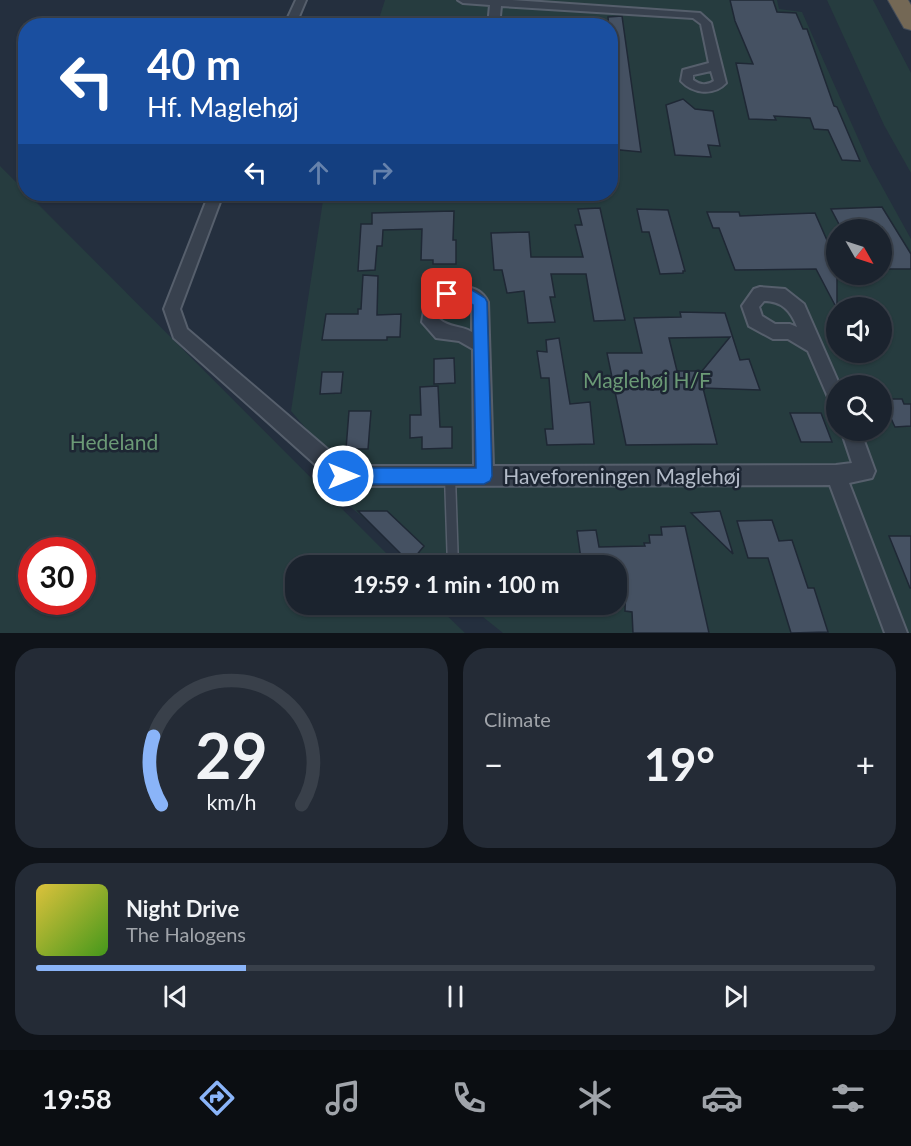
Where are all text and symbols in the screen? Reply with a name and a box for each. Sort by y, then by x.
text: 40 m [147,39,241,89]
icon: left [48,42,126,120]
text: Hf. Maglehøj [147,90,299,123]
icon: left [239,156,272,189]
icon: ahead [302,156,335,189]
icon: right [365,156,398,189]
north arrow [826,219,892,285]
map controls [826,219,892,441]
pin [421,268,472,319]
icon: arrive [430,277,463,310]
button: sound [826,297,892,363]
park label: Maglehøj H/F [583,367,711,392]
button: search [826,375,892,441]
park label: Hedeland [70,429,158,454]
position arrow [311,444,375,508]
street label: Haveforeningen Maglehøj [503,463,741,488]
speed limit sign: 30 [18,537,96,615]
text: 19:59 · 1 min · 100 m [353,571,559,598]
text: Climate [484,707,551,731]
text: 29 [195,717,268,792]
text: 19° [644,737,715,791]
text: − [484,744,503,784]
text: + [856,744,875,784]
text: km/h [206,789,257,815]
text: Night Drive [126,895,239,922]
text: The Halogens [126,922,246,946]
icon: previous [159,980,192,1013]
icon: pause [439,980,472,1013]
icon: next [719,980,752,1013]
icon: directions [196,1077,238,1119]
icon: music [322,1077,364,1119]
icon: phone [448,1077,490,1119]
icon: climate [574,1077,616,1119]
icon: car [701,1077,743,1119]
icon: filters [827,1077,869,1119]
text: 19:58 [42,1082,112,1115]

